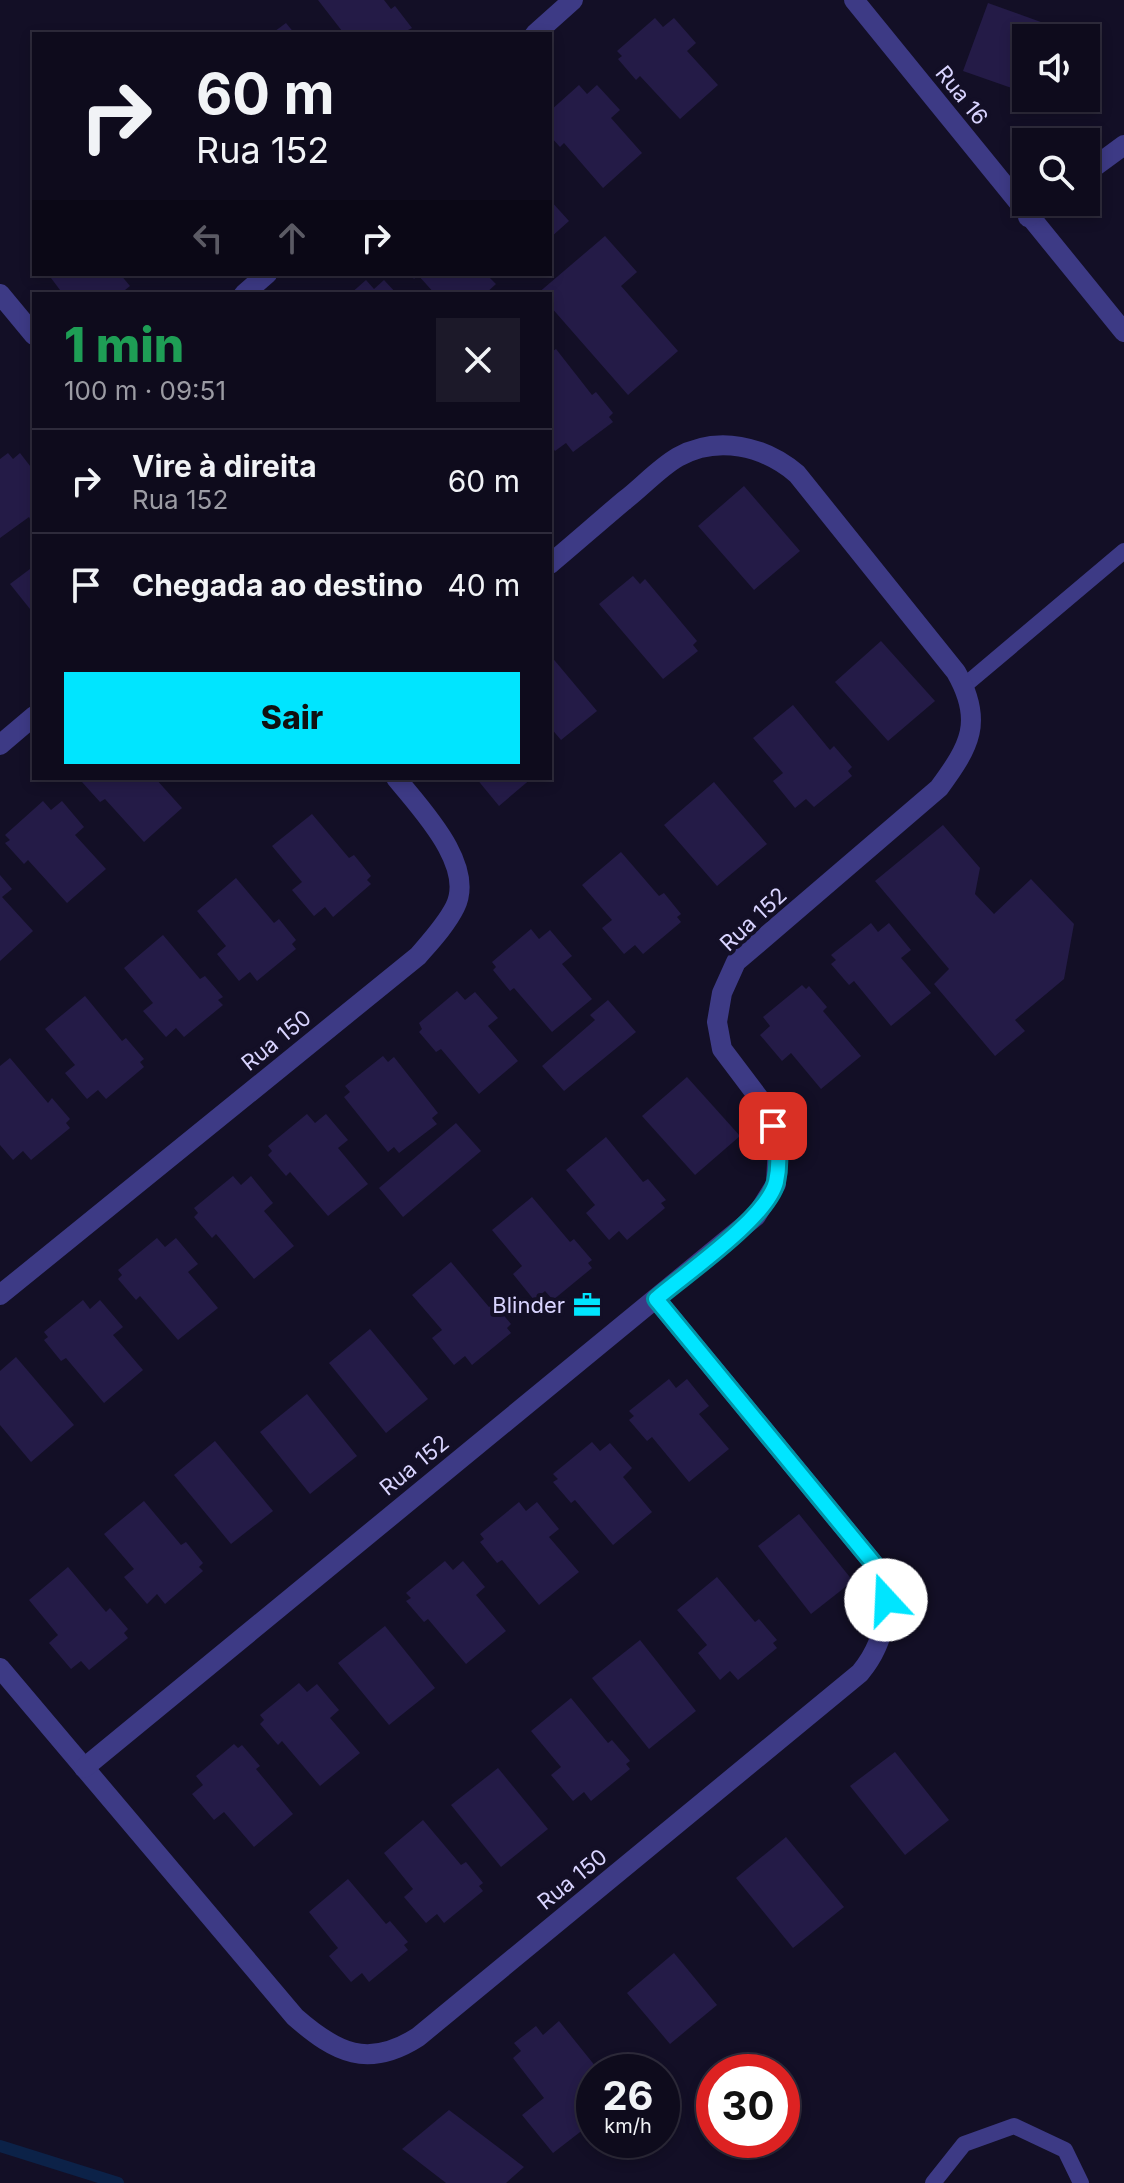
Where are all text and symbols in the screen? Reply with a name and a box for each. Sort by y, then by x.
map controls [1012,24,1100,216]
button: sound [1012,24,1100,112]
text: 60 m [196,60,335,128]
street label: Rua 16 [930,60,994,130]
icon: right [64,64,168,168]
text: Rua 152 [196,128,329,172]
button: search [1012,128,1100,216]
icon: left [186,216,230,260]
icon: ahead [270,216,314,260]
icon: right [354,216,398,260]
text: 1 min [64,315,184,374]
button: close [436,318,520,402]
text: 100 m · 09:51 [64,375,226,406]
text: Vire à direita [132,448,317,484]
icon: right [64,459,108,503]
text: 60 m [448,463,520,499]
text: Rua 152 [132,484,228,515]
icon: arrive [64,563,108,607]
text: Chegada ao destino [132,567,423,603]
text: 40 m [447,567,520,603]
button: Sair [64,672,520,764]
street label: Rua 152 [714,882,792,956]
street label: Rua 150 [236,1004,316,1076]
pin [739,1092,807,1160]
icon: arrive [751,1104,795,1148]
office icon: Blinder [572,1290,602,1320]
place label: Blinder [492,1292,565,1318]
street label: Rua 152 [374,1429,454,1501]
position arrow [844,1558,928,1642]
street label: Rua 150 [532,1843,612,1915]
speed limit sign: 30 [696,2054,800,2158]
text: 26 [602,2071,654,2120]
text: km/h [604,2114,652,2138]

